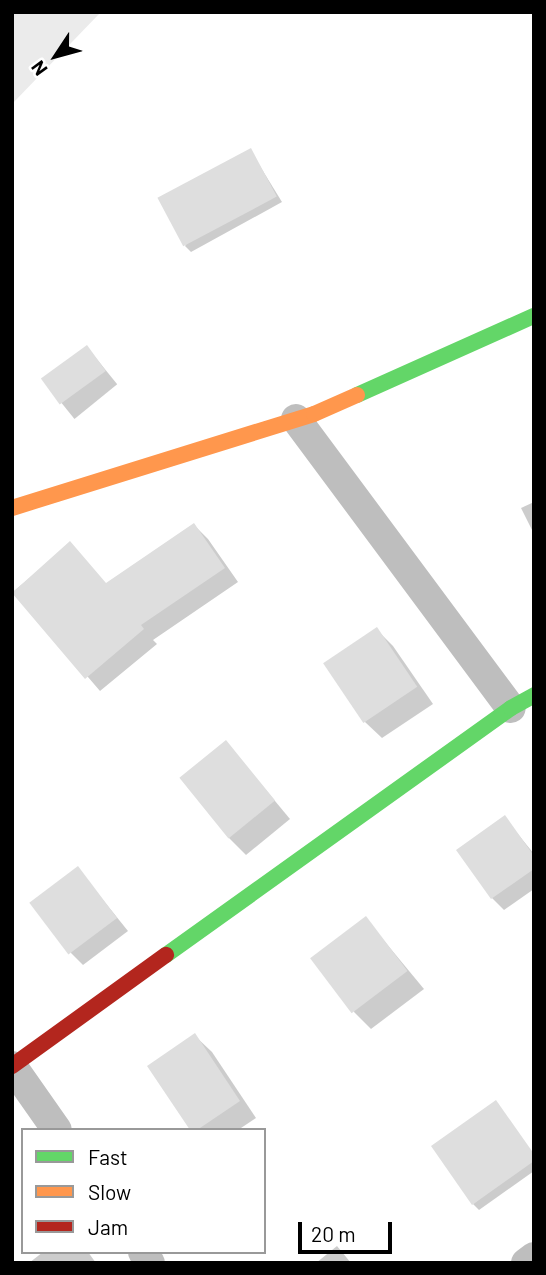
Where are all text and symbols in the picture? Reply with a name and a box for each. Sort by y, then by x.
north arrow [21,21,91,91]
text: N [26,57,52,81]
legend [21,1128,266,1254]
text: Fast [88,1144,128,1169]
text: Slow [88,1179,131,1204]
scale bar [301,1208,396,1252]
text: Jam [88,1214,128,1239]
text: 20 m [311,1221,356,1246]

